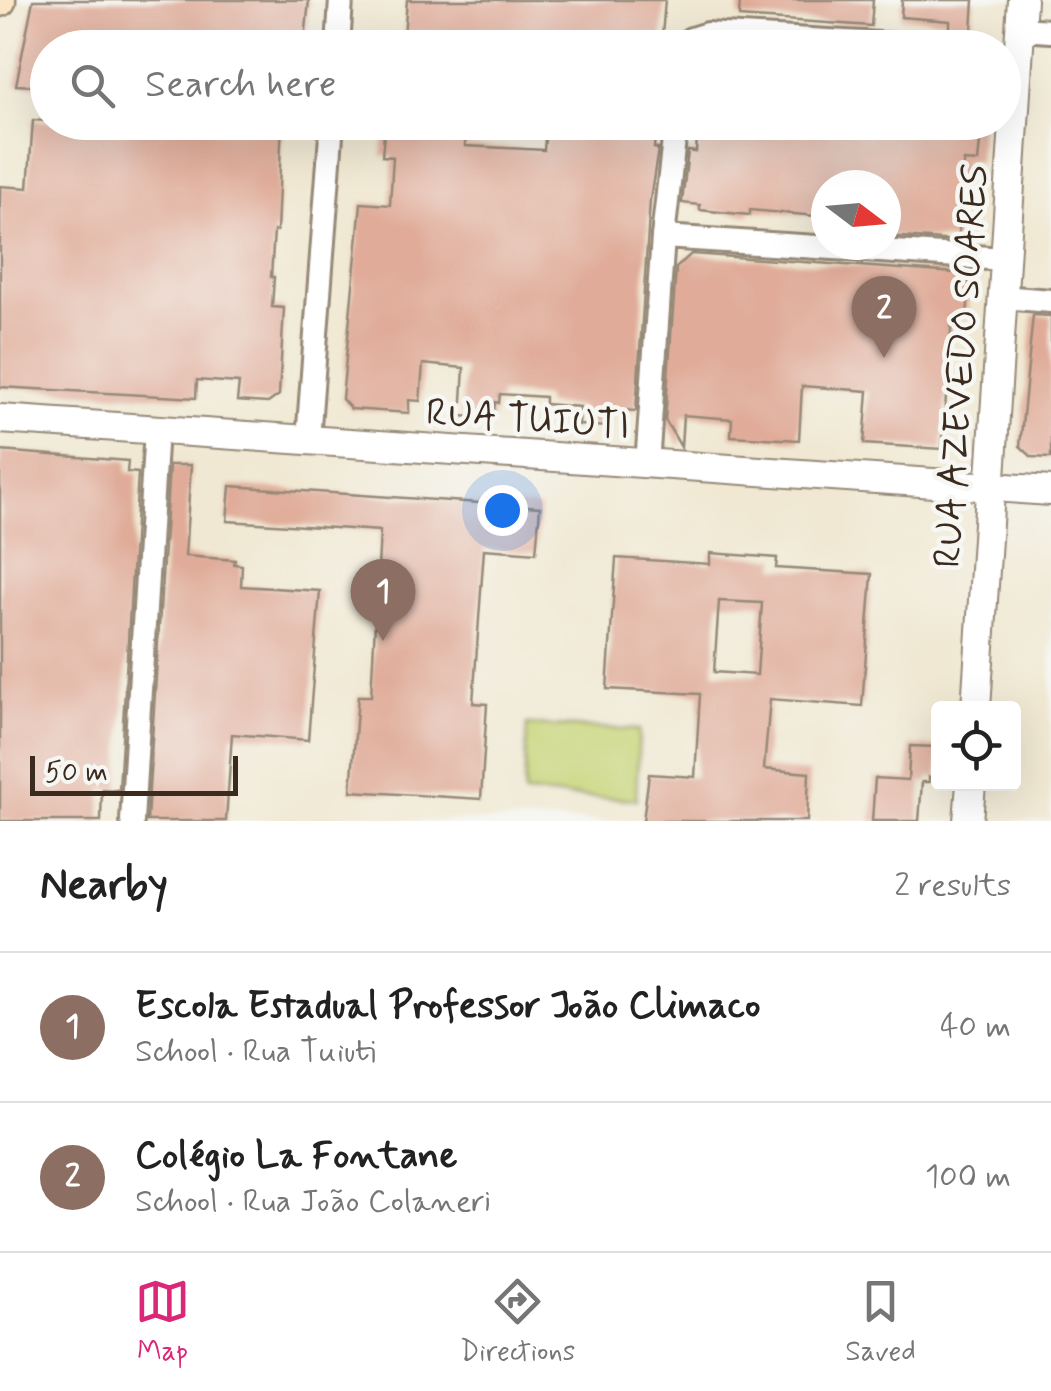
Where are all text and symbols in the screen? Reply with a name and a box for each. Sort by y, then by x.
search box [30,30,1021,140]
icon: search [65,58,120,113]
text: Search here [145,61,336,110]
street label: RUA AZEVEDO SOARES [924,163,1001,570]
north arrow [811,170,901,260]
pin: 2 [852,276,916,358]
street label: RUA TUIUTI [424,389,631,452]
your location [477,485,528,536]
pin: 1 [350,558,416,641]
map controls [931,701,1021,791]
button: locate [931,701,1021,791]
scale bar [30,751,238,796]
text: 50 m [45,755,108,792]
text: Nearby [40,859,168,914]
text: 2 results [894,865,1011,907]
text: Escola Estadual Professor João Climaco [135,982,760,1031]
text: 1 [65,1006,80,1048]
text: 40 m [940,1006,1011,1048]
text: School · Rua Tuiuti [135,1031,376,1073]
text: Colégio La Fontane [135,1132,457,1181]
text: 2 [65,1156,80,1198]
text: 100 m [925,1156,1011,1198]
text: School · Rua João Colaneri [135,1181,491,1223]
tab: Map [135,1274,190,1371]
tab: Directions [460,1274,575,1371]
tab: Saved [845,1274,916,1371]

